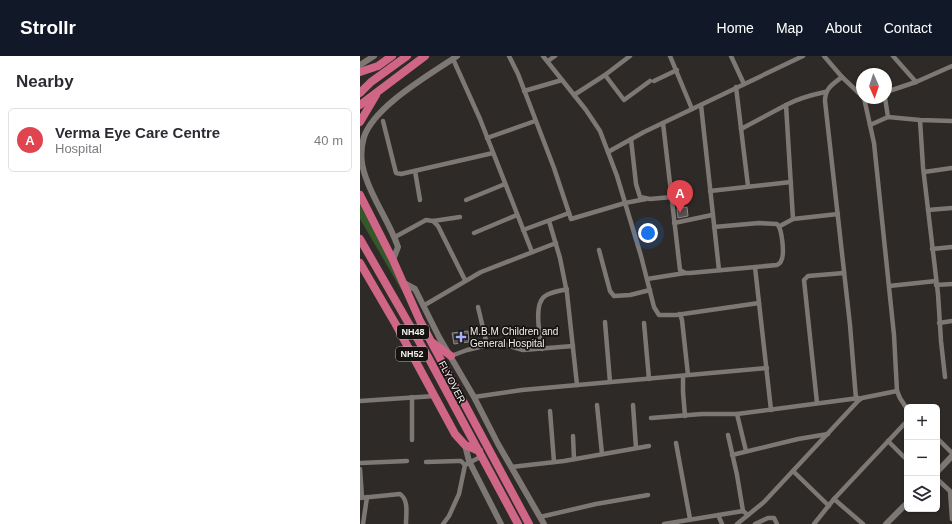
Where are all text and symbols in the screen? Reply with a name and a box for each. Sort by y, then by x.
text: Strollr [20,17,76,38]
text: Home [717,20,754,36]
text: Map [776,20,803,36]
text: About [825,20,862,36]
text: Contact [884,20,932,36]
north arrow [856,68,892,104]
text: Nearby [16,72,74,91]
text: Verma Eye Care Centre [55,124,220,141]
text: A [25,133,35,148]
text: 40 m [314,133,343,148]
text: Hospital [55,141,102,156]
pin: A [667,180,693,213]
your location [638,223,658,243]
road number: NH48 [397,325,429,339]
place label: M.B.M Children and General Hospital [470,326,558,349]
marker: M.B.M Children and General Hospital [455,331,467,343]
road number: NH52 [396,347,428,361]
street label: FLYOVER [436,359,468,405]
map controls [904,404,940,512]
button: + [904,404,940,440]
button: − [904,440,940,476]
button: layers [904,476,940,512]

